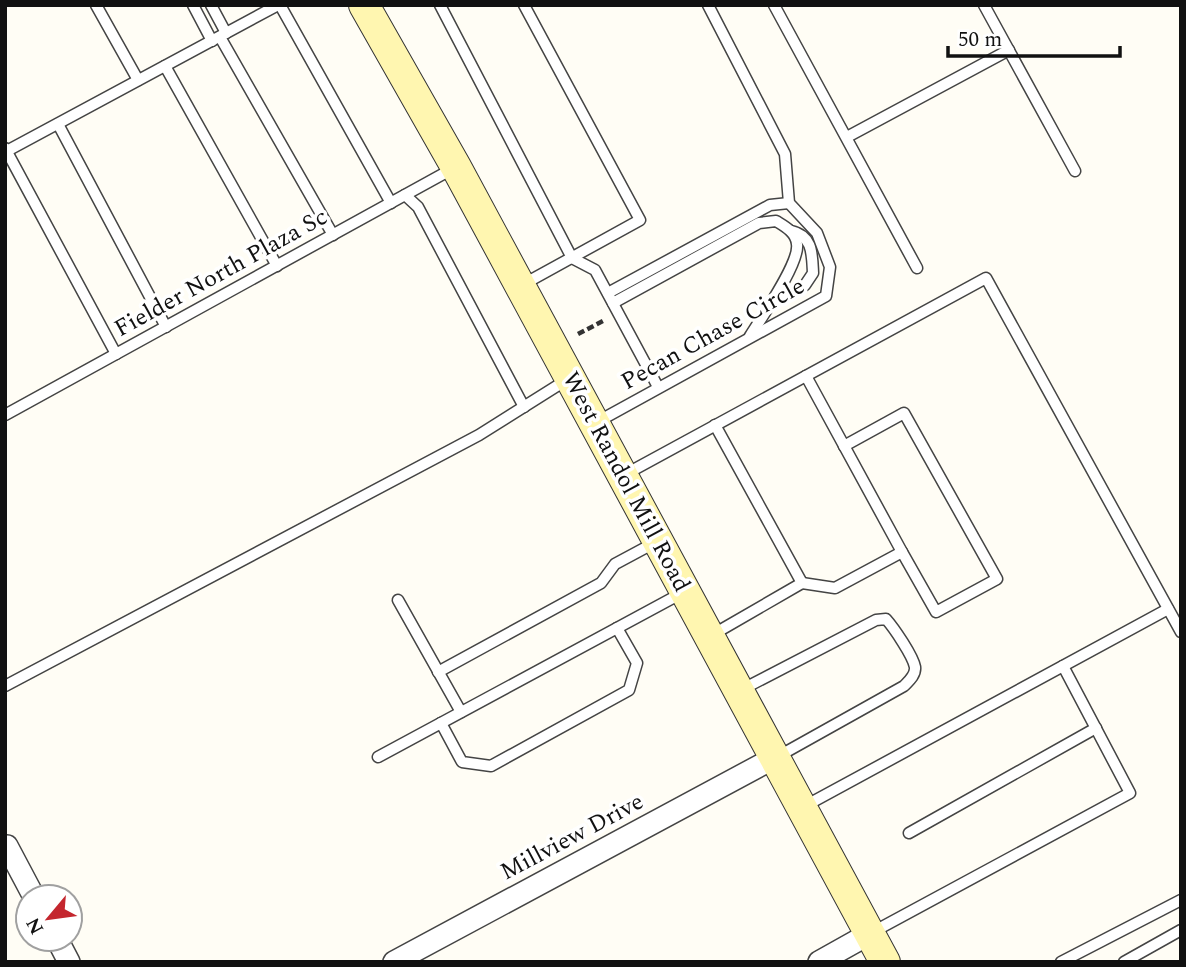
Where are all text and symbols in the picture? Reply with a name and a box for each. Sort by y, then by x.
scale bar [948,14,1120,58]
text: 50 m [958,24,1002,56]
street label: Fielder North Plaza Sc [108,199,334,347]
street label: Pecan Chase Circle [615,268,811,400]
street label: West Randol Mill Road [553,365,699,599]
street label: Millview Drive [494,784,650,890]
north arrow [14,883,84,953]
text: N [19,912,52,939]

